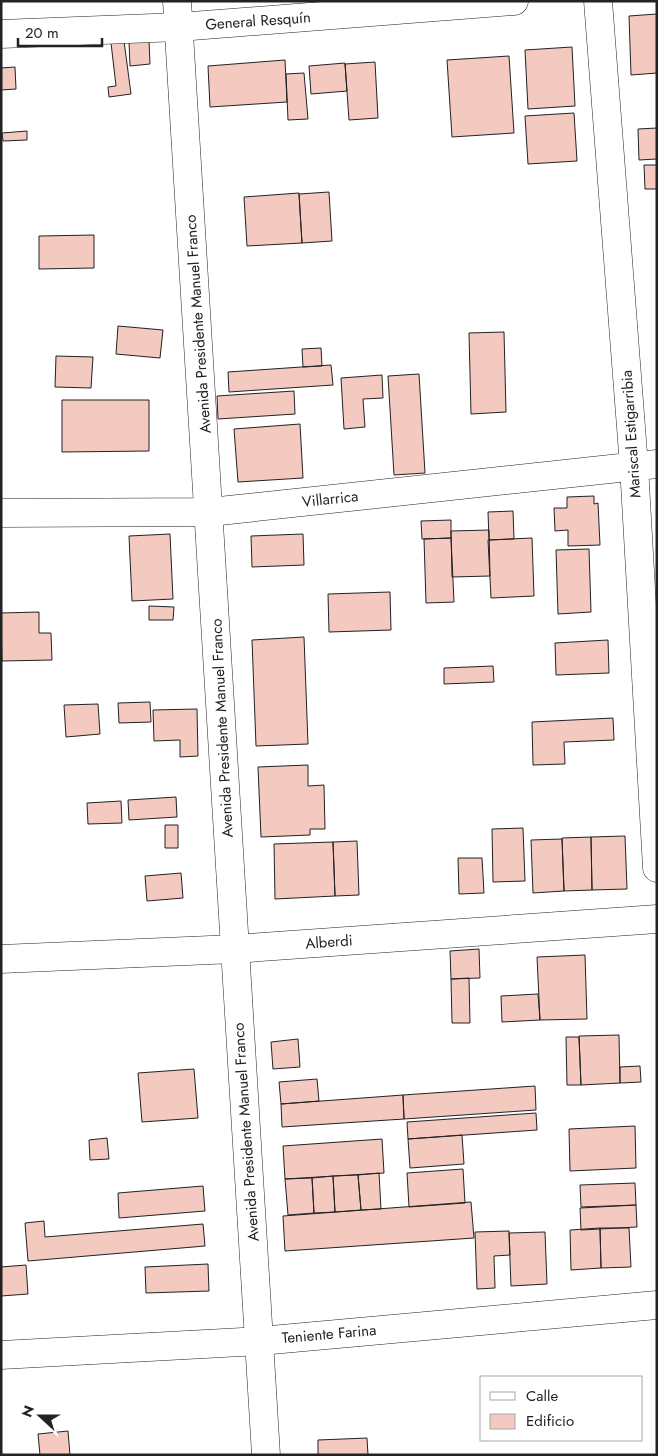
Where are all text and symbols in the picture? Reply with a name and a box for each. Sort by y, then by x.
street label: General Resquín [205,6,311,36]
scale bar [18,15,101,47]
text: 20 m [25,22,59,44]
street label: Avenida Presidente Manuel Franco [179,214,217,434]
street label: Mariscal Estigarribia [616,369,646,499]
street label: Villarrica [301,485,359,513]
street label: Avenida Presidente Manuel Franco [205,618,239,838]
street label: Alberdi [305,929,353,955]
street label: Avenida Presidente Manuel Franco [227,1022,265,1242]
street label: Teniente Farina [281,1319,377,1349]
legend [480,1376,643,1441]
text: Calle [526,1385,558,1407]
north arrow [15,1391,65,1441]
text: N [17,1403,39,1420]
text: Edificio [526,1410,574,1432]

